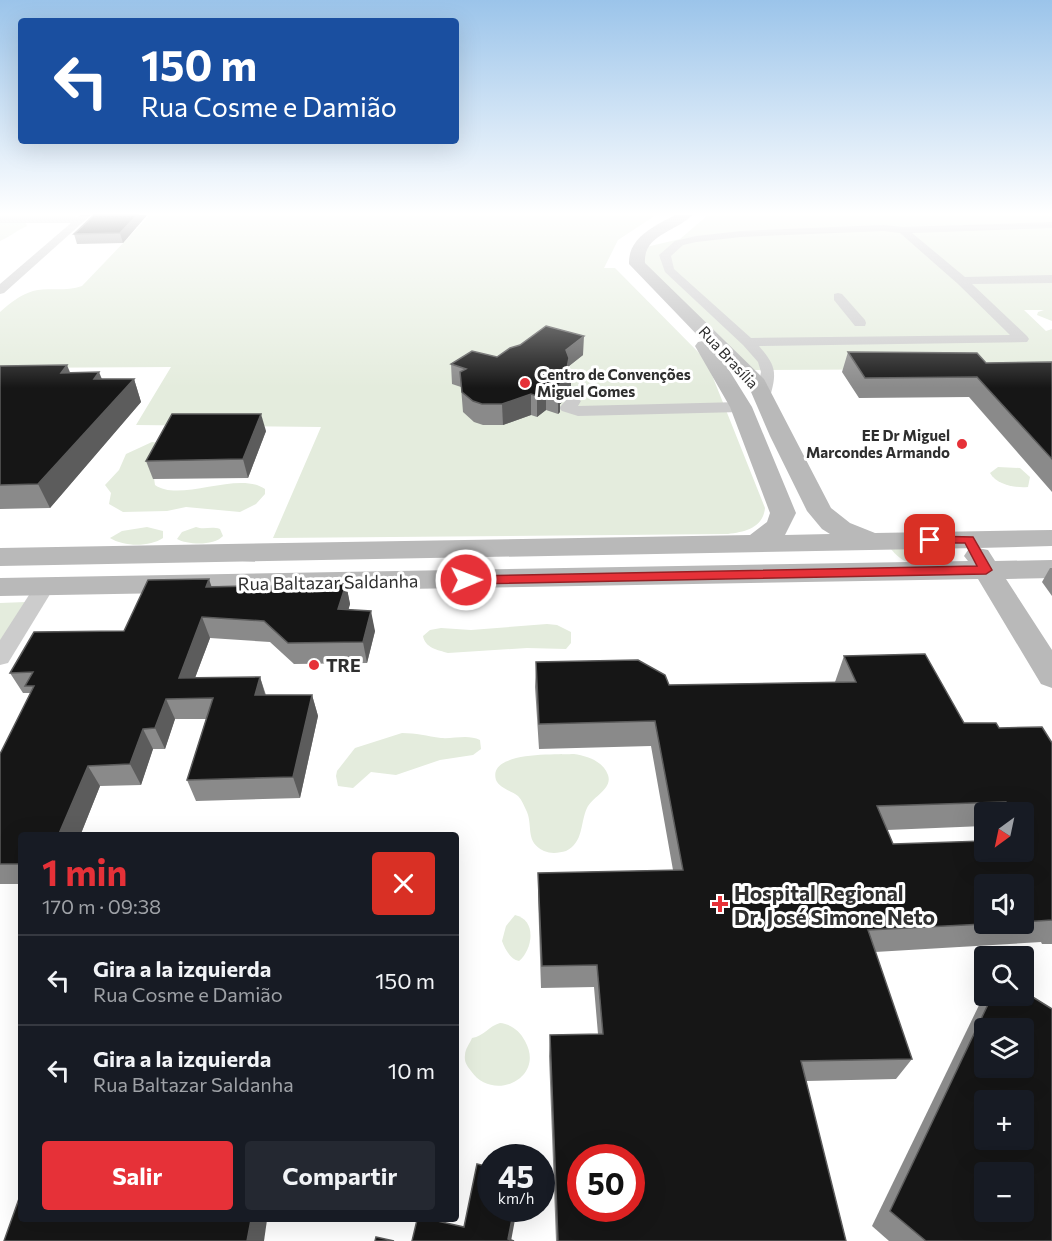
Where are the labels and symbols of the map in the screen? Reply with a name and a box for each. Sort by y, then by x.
street label: Rua Brasília [696,322,762,392]
place label: Centro de Convenções Miguel Gomes [537,365,691,400]
marker: Centro de Convenções Miguel Gomes [518,376,532,390]
place label: EE Dr Miguel Marcondes Armando [806,426,950,461]
marker: EE Dr Miguel Marcondes Armando [955,437,969,451]
pin [904,514,955,565]
position arrow [434,548,498,612]
street label: Rua Baltazar Saldanha [237,569,419,595]
place label: TRE [326,654,361,676]
marker: TRE [307,658,321,672]
north arrow [974,802,1034,862]
place label: Hospital Regional Dr. José Simone Neto [734,880,935,929]
marker: Hospital Regional Dr. José Simone Neto [711,895,729,913]
speed limit sign: 50 [567,1144,645,1222]

